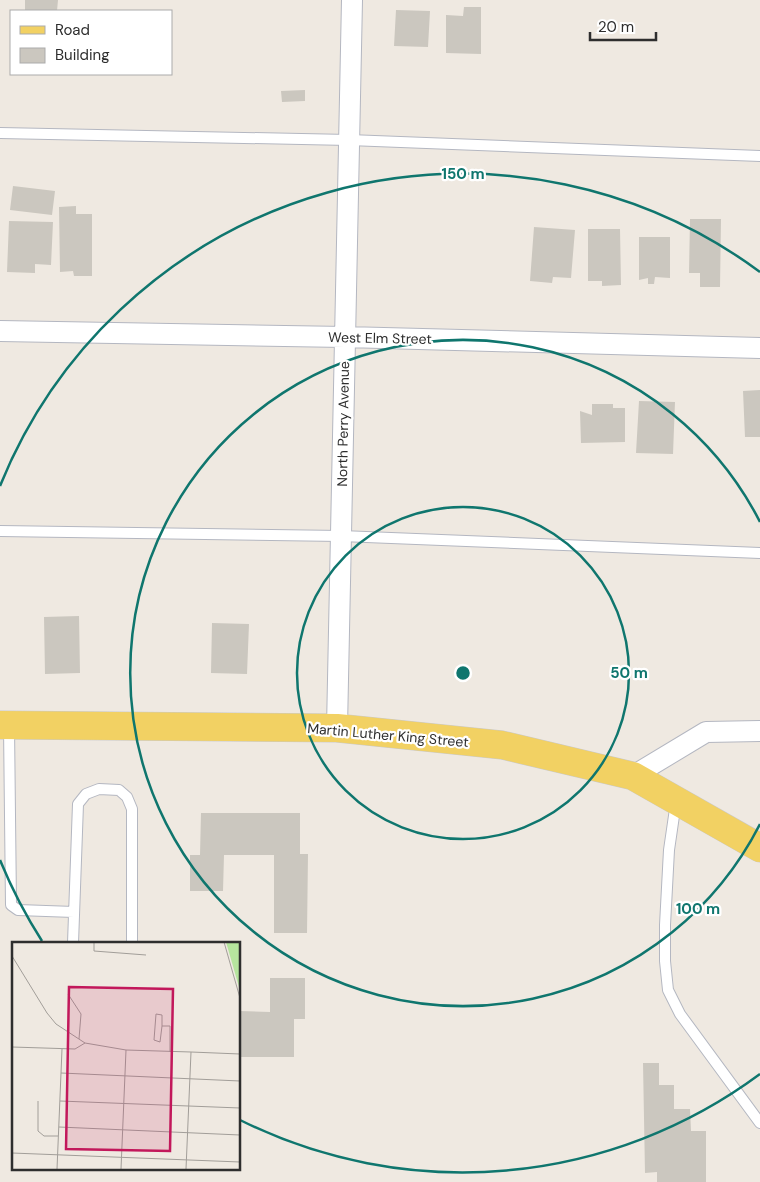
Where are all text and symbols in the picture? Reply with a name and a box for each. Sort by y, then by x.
legend [10,10,172,75]
scale bar [590,10,656,42]
text: 20 m [598,17,634,37]
text: Road [55,20,90,40]
text: Building [55,45,110,65]
text: 150 m [442,164,485,184]
street label: West Elm Street [328,328,432,348]
street label: North Perry Avenue [333,361,353,487]
text: 50 m [610,663,648,683]
centre of rings [454,664,472,682]
street label: Martin Luther King Street [307,719,469,751]
text: 100 m [676,899,720,919]
inset map [12,942,240,1170]

